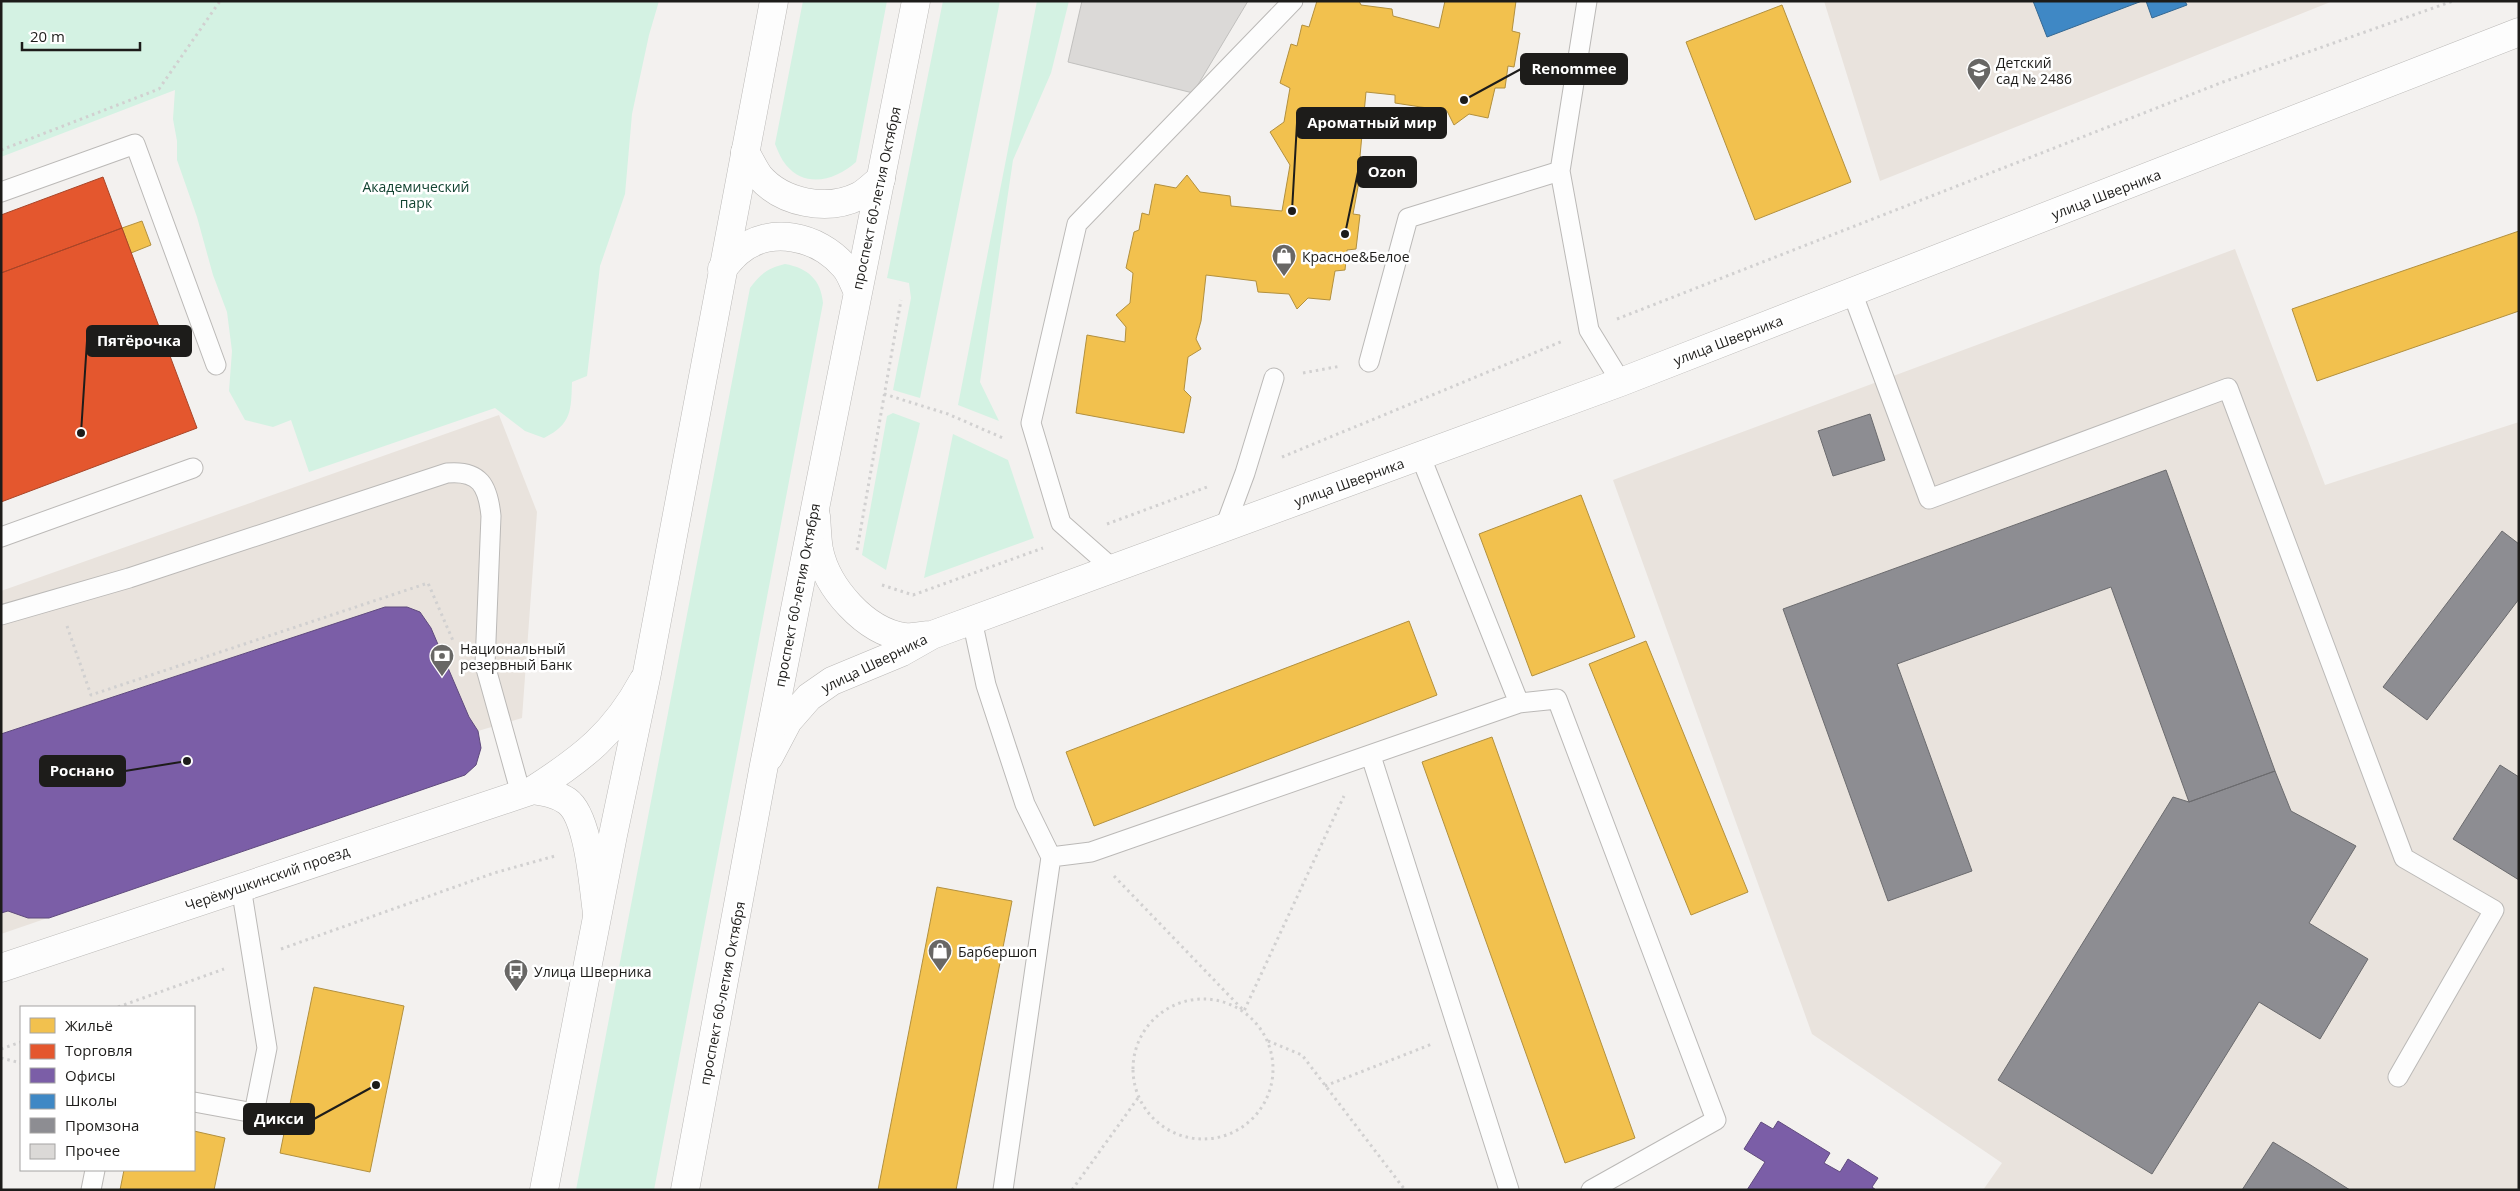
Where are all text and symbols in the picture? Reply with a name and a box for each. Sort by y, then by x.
scale bar [22,20,140,52]
text: 20 m [30,26,65,46]
place label: Детский сад № 2486 [1996,53,2072,88]
callout: Renommee [1521,54,1627,84]
school or university icon: Детский сад № 2486 [1966,57,1992,91]
text: Renommee [1531,58,1617,78]
street label: проспект 60-летия Октября [847,105,905,291]
callout: Ароматный мир [1297,108,1446,138]
text: Ароматный мир [1307,112,1437,132]
callout: Ozon [1358,157,1416,187]
text: Ozon [1368,161,1406,181]
street label: улица Шверника [2049,164,2163,224]
park label: Академический парк [362,177,470,212]
shop icon: Красное&Белое [1271,243,1297,277]
place label: Красное&Белое [1302,247,1410,266]
street label: улица Шверника [1671,310,1785,370]
callout: Пятёрочка [87,326,191,356]
text: Пятёрочка [97,330,181,350]
street label: улица Шверника [1291,453,1407,511]
street label: проспект 60-летия Октября [770,502,824,688]
street label: улица Шверника [818,629,930,697]
place label: Национальный резервный Банк [460,639,573,674]
bank icon: Национальный резервный Банк [429,643,455,677]
callout: Роснано [40,756,125,786]
text: Роснано [50,760,114,780]
street label: Черёмушкинский проезд [182,841,352,915]
street label: проспект 60-летия Октября [695,900,749,1086]
shop icon: Барбершоп [927,938,953,972]
place label: Барбершоп [958,942,1037,961]
bus stop icon: Улица Шверника [503,958,529,992]
place label: Улица Шверника [534,962,651,981]
legend [20,1006,195,1171]
text: Жильё [65,1015,113,1035]
text: Торговля [65,1040,132,1060]
text: Офисы [65,1065,116,1085]
text: Школы [65,1090,117,1110]
callout: Дикси [244,1104,314,1134]
text: Дикси [254,1108,304,1128]
text: Промзона [65,1115,139,1135]
text: Прочее [65,1140,120,1160]

